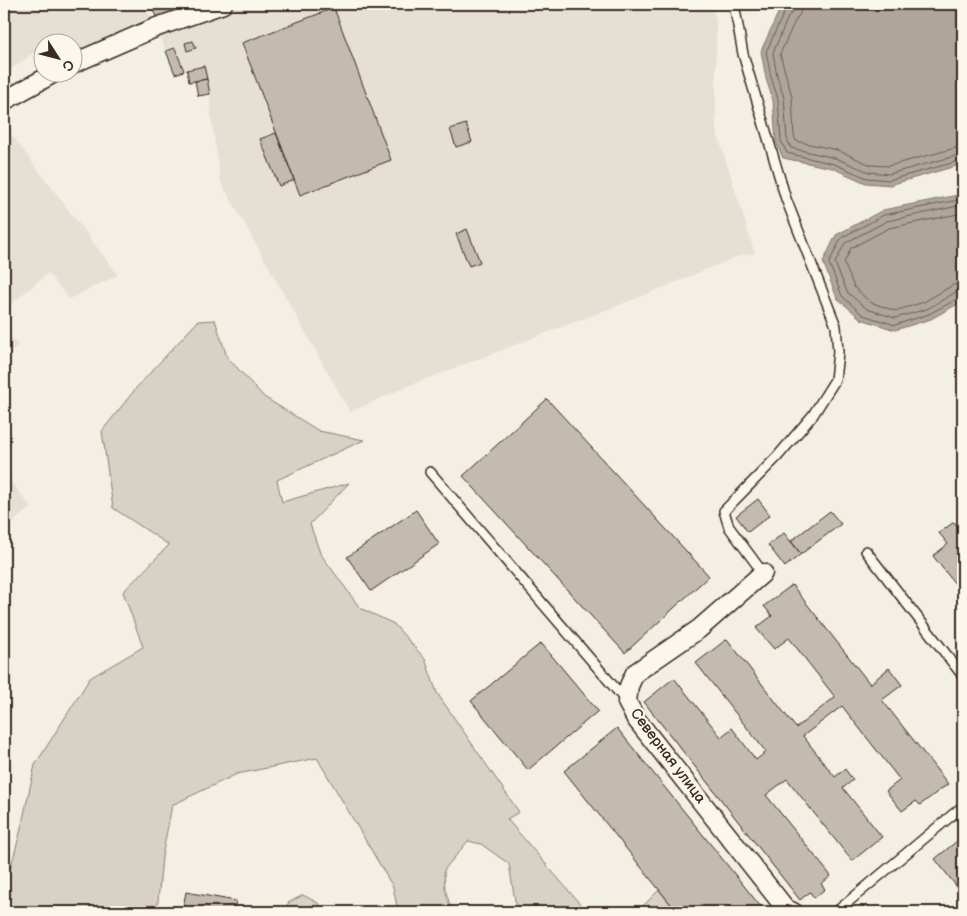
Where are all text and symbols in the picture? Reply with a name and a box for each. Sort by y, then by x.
north arrow [32,32,82,82]
text: С [58,56,78,74]
street label: Северная улица [626,705,710,808]

